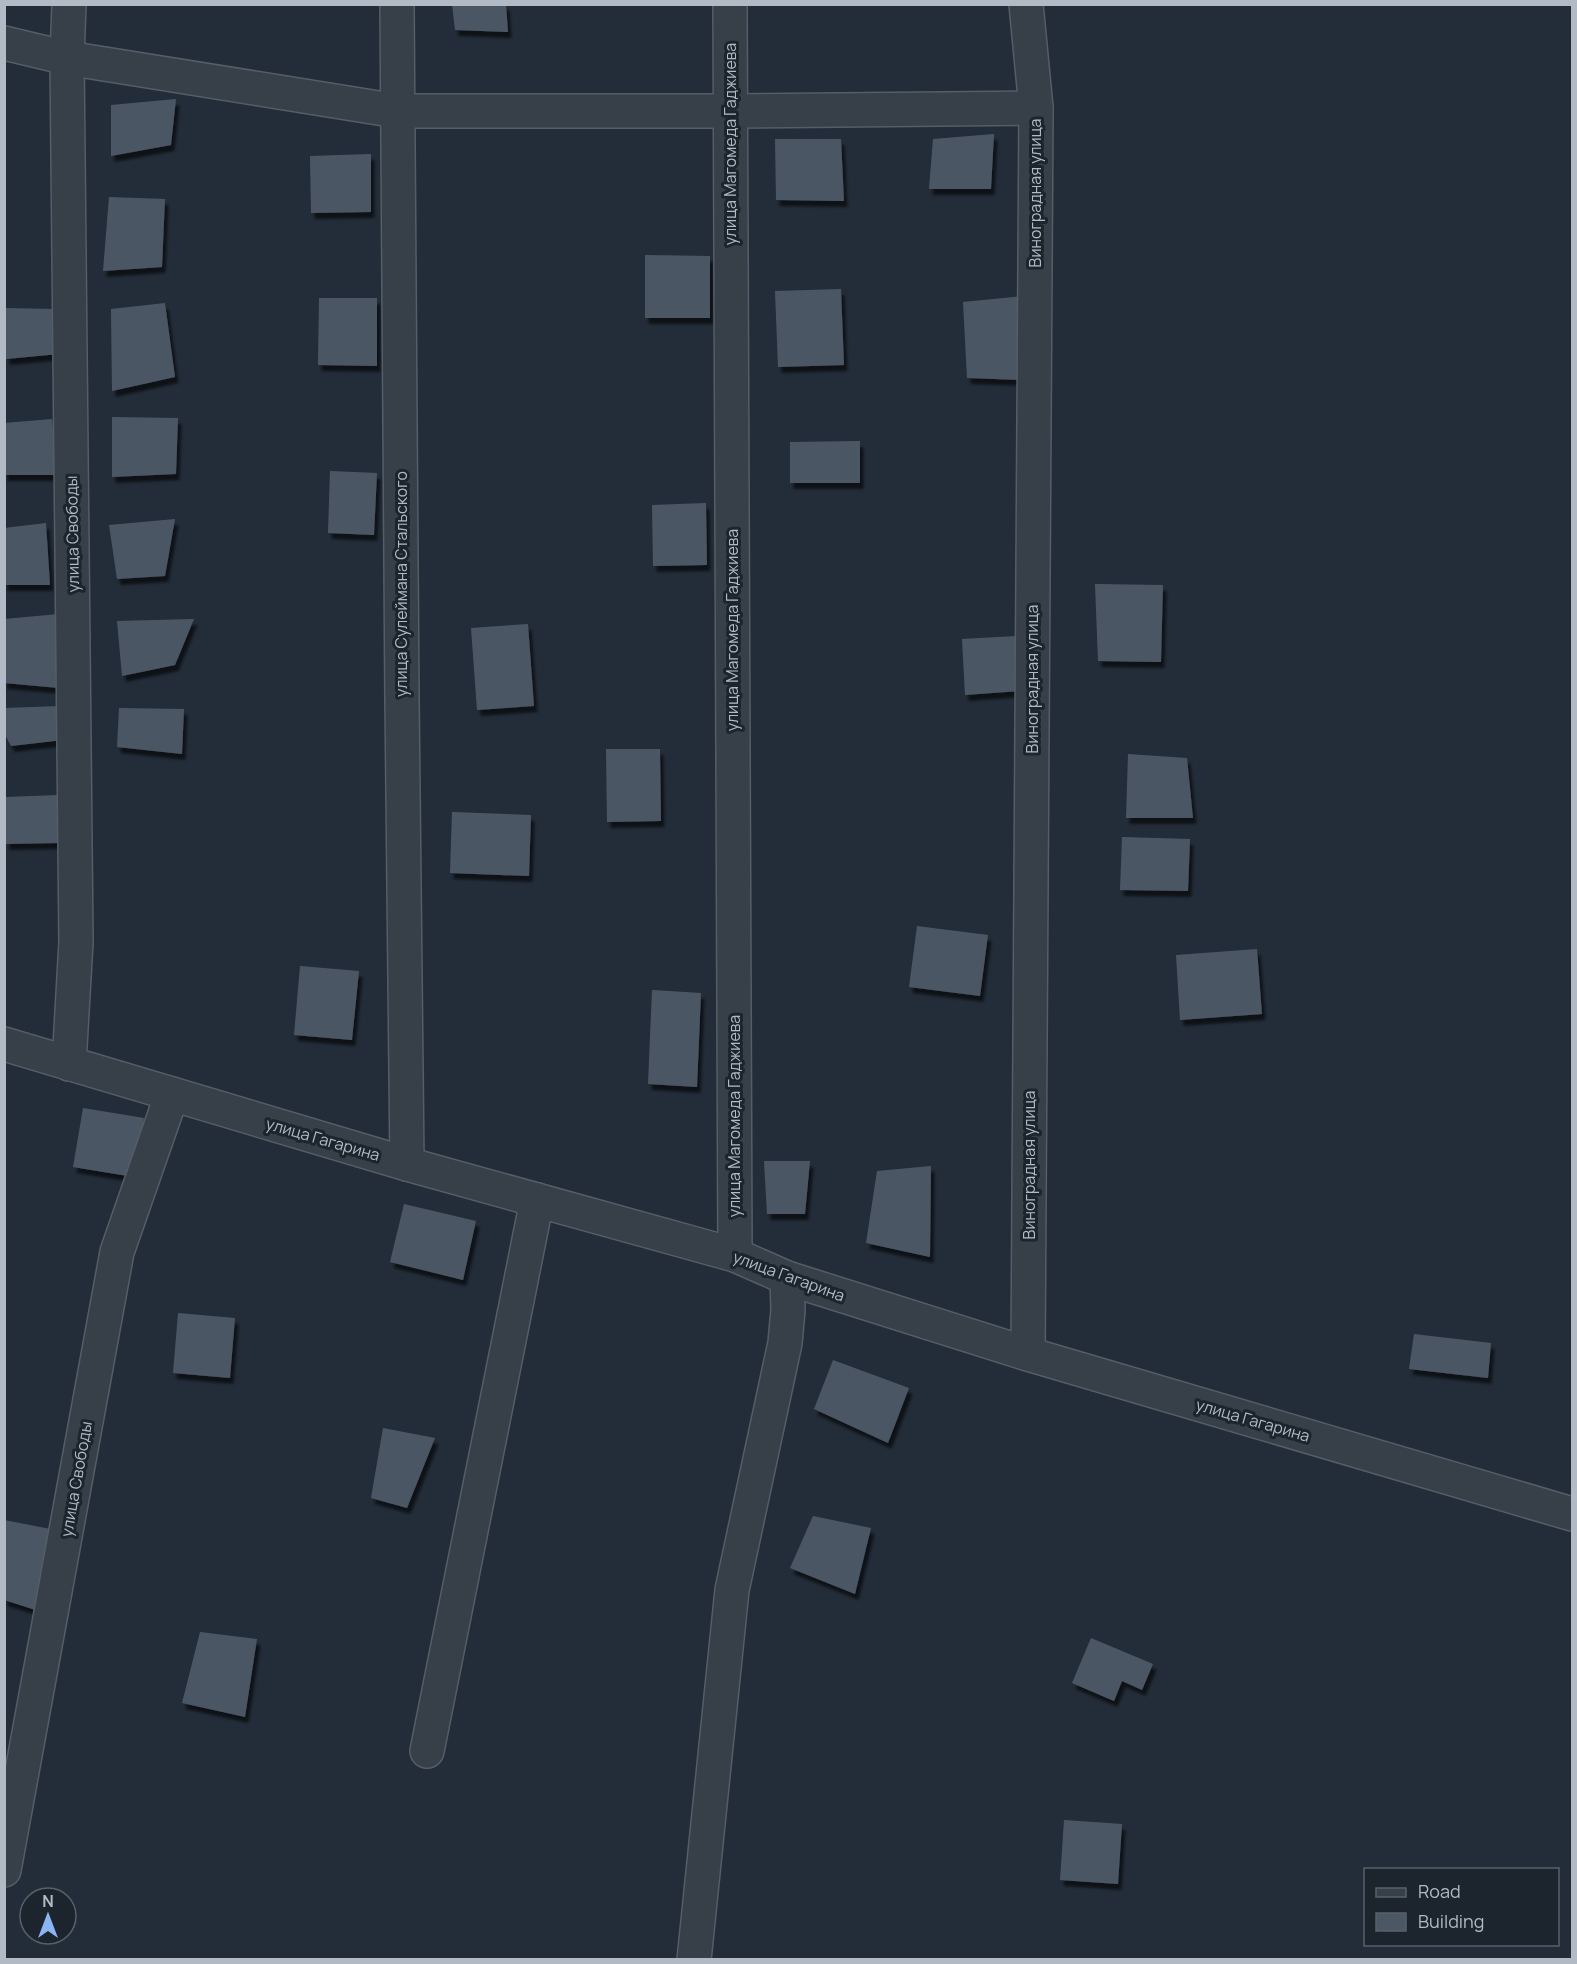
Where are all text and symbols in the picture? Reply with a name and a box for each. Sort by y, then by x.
street label: улица Магомеда Гаджиева [719,43,741,245]
street label: Виноградная улица [1024,119,1046,267]
street label: улица Сулеймана Стальского [390,471,412,697]
street label: улица Свободы [60,475,84,593]
street label: улица Магомеда Гаджиева [721,529,743,731]
street label: Виноградная улица [1021,605,1043,753]
street label: улица Магомеда Гаджиева [723,1015,745,1217]
street label: Виноградная улица [1018,1091,1040,1239]
street label: улица Гагарина [263,1112,383,1166]
street label: улица Гагарина [730,1246,848,1306]
street label: улица Гагарина [1193,1393,1313,1447]
street label: улица Свободы [55,1419,97,1539]
legend [1364,1868,1559,1946]
text: Road [1418,1879,1461,1903]
north arrow [18,1886,78,1946]
text: N [42,1890,54,1912]
text: Building [1418,1909,1484,1933]

